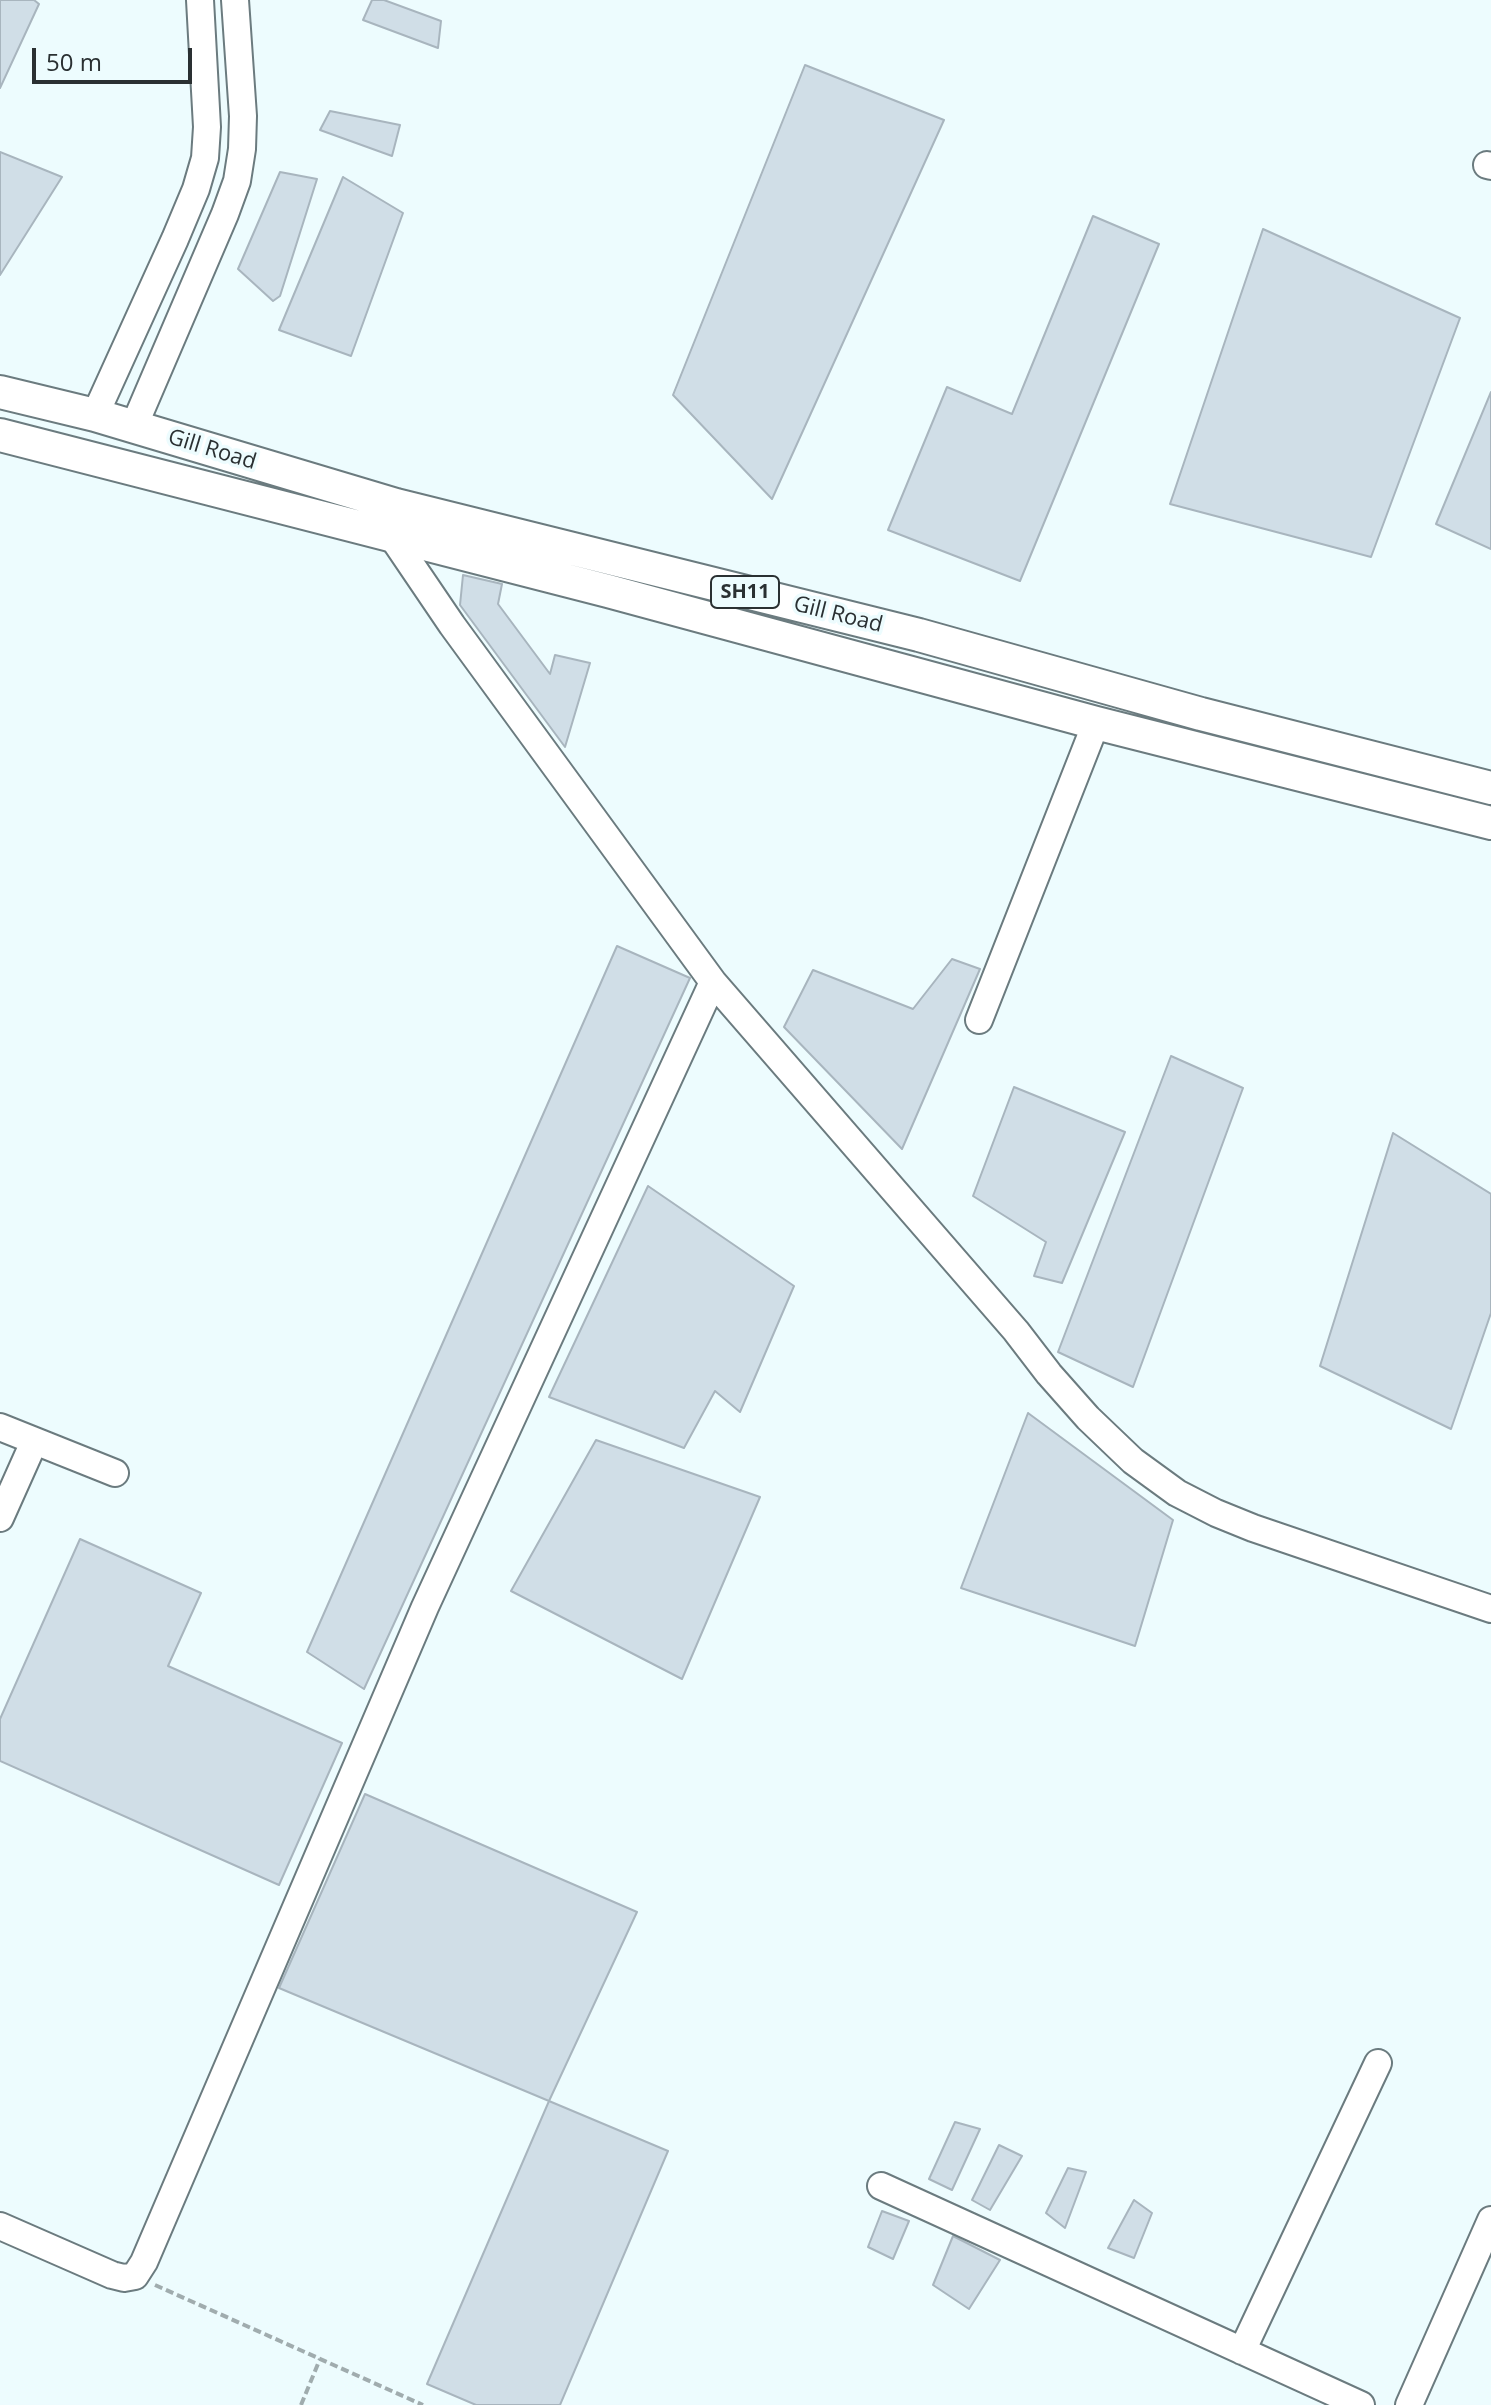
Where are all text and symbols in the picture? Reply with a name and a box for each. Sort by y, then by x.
scale bar [36,32,196,82]
text: 50 m [46,45,102,78]
street label: Gill Road [165,424,259,476]
road number: SH11 [711,576,779,608]
street label: Gill Road [791,591,885,639]

